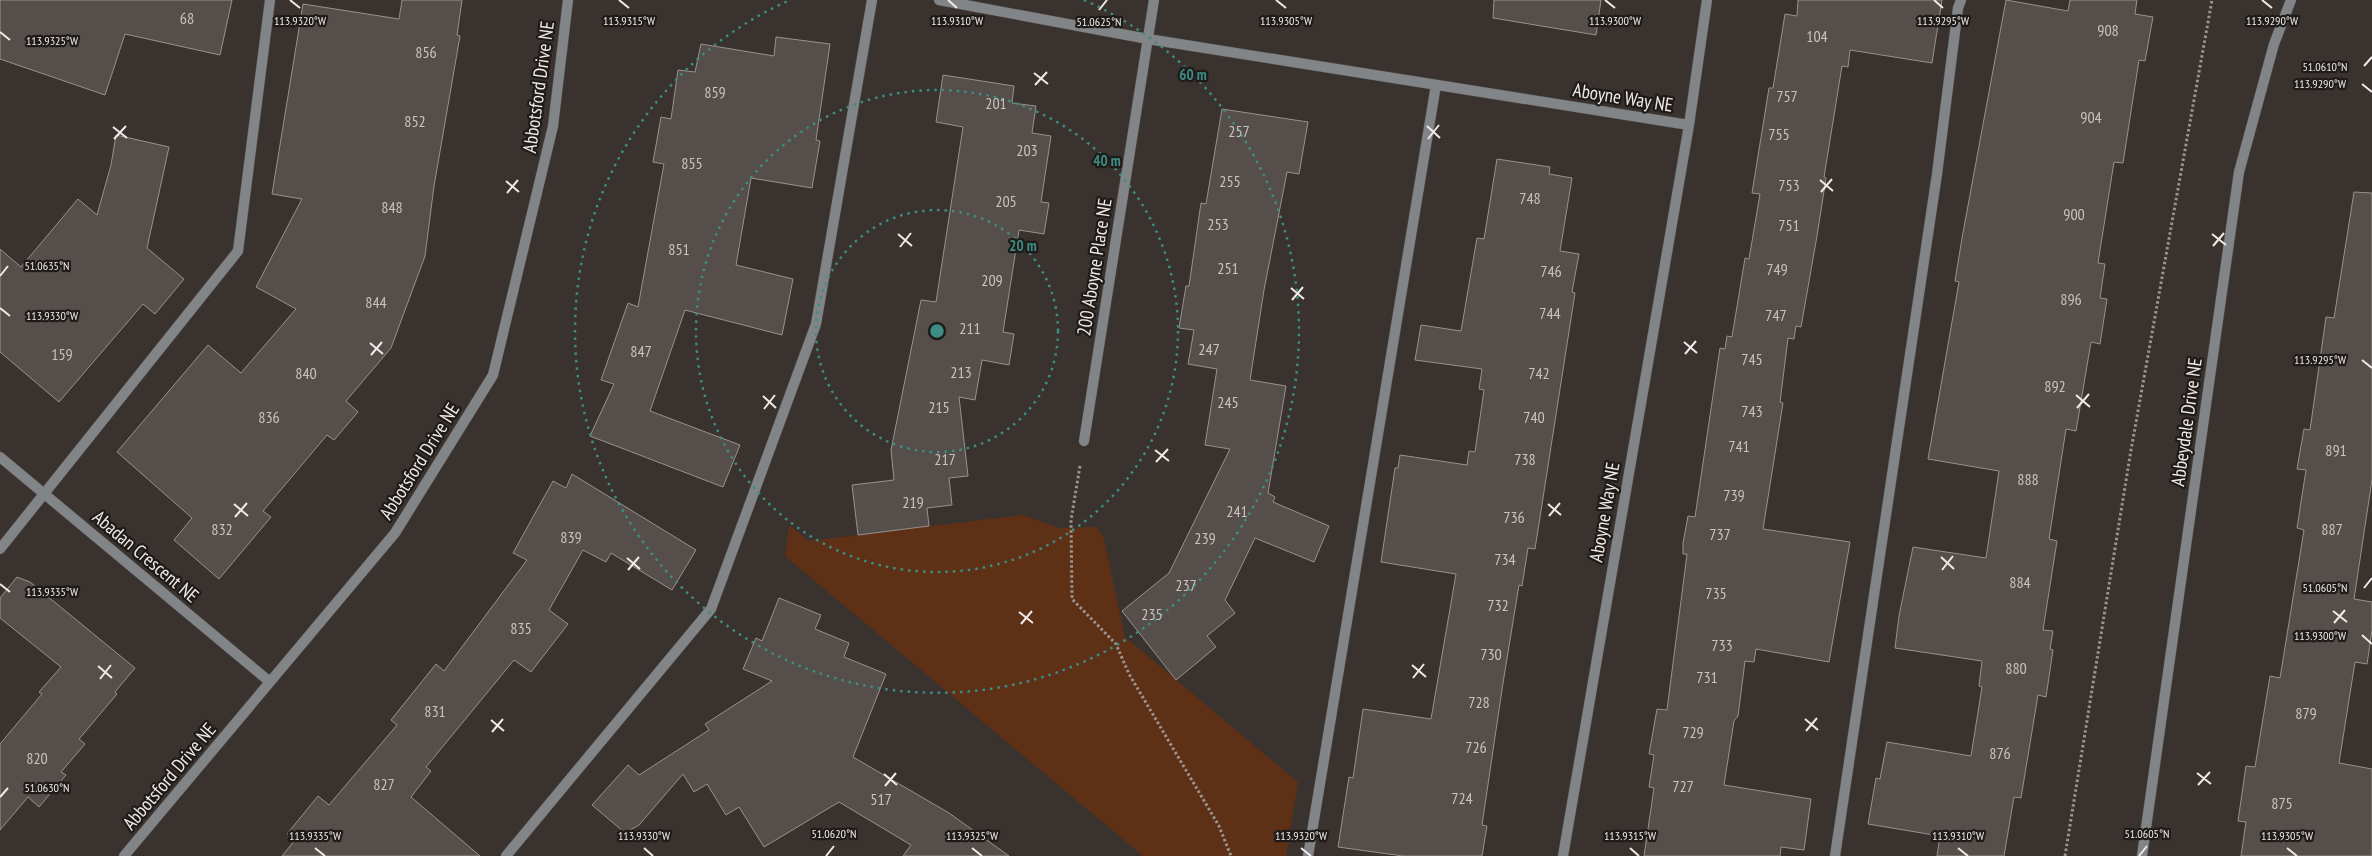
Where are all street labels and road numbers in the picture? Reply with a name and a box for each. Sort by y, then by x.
street label: Abbotsford Drive NE [517,20,559,154]
street label: Aboyne Way NE [1571,77,1675,117]
street label: 200 Aboyne Place NE [1071,196,1117,338]
street label: Abbeydale Drive NE [2165,356,2207,488]
street label: Abbotsford Drive NE [374,398,464,524]
street label: Aboyne Way NE [1583,460,1625,564]
street label: Abadan Crescent NE [88,505,204,607]
street label: Abbotsford Drive NE [117,717,221,835]

